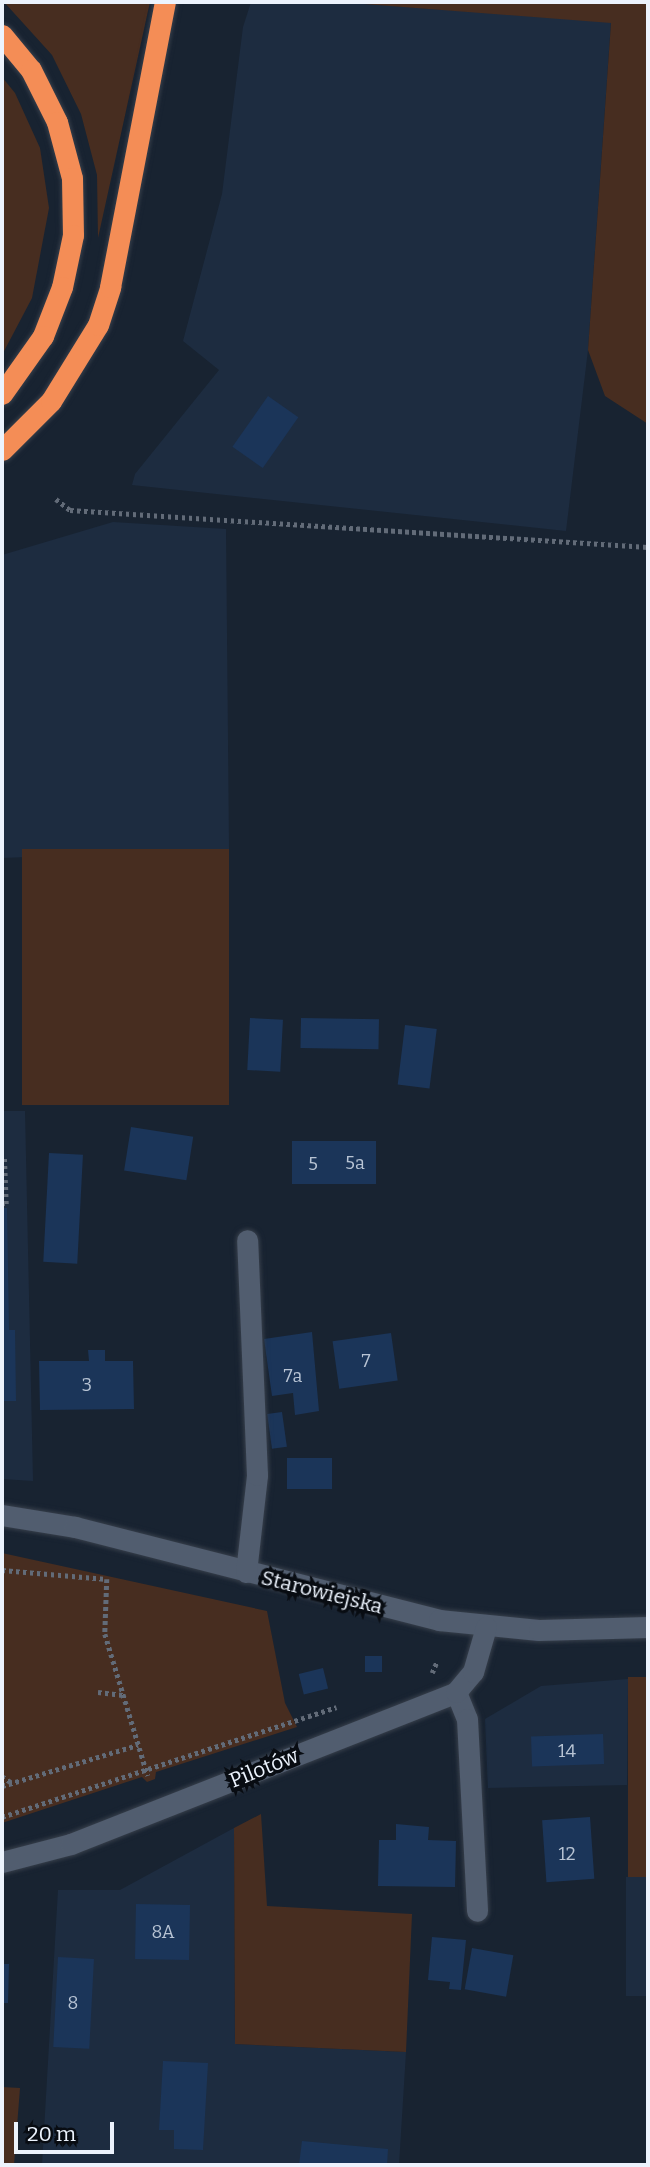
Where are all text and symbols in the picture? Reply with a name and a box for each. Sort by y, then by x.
house number: 5a [345,1152,365,1174]
house number: 5 [308,1153,318,1175]
house number: 7 [361,1350,371,1372]
house number: 7a [284,1365,302,1387]
house number: 3 [82,1374,92,1396]
street label: Starowiejska [259,1565,385,1619]
house number: 14 [558,1740,576,1762]
street label: Pilotów [226,1743,302,1793]
house number: 12 [558,1843,576,1865]
house number: 8A [152,1921,174,1943]
house number: 8 [68,1992,78,2014]
scale bar [18,2108,117,2152]
text: 20 m [27,2121,76,2147]

